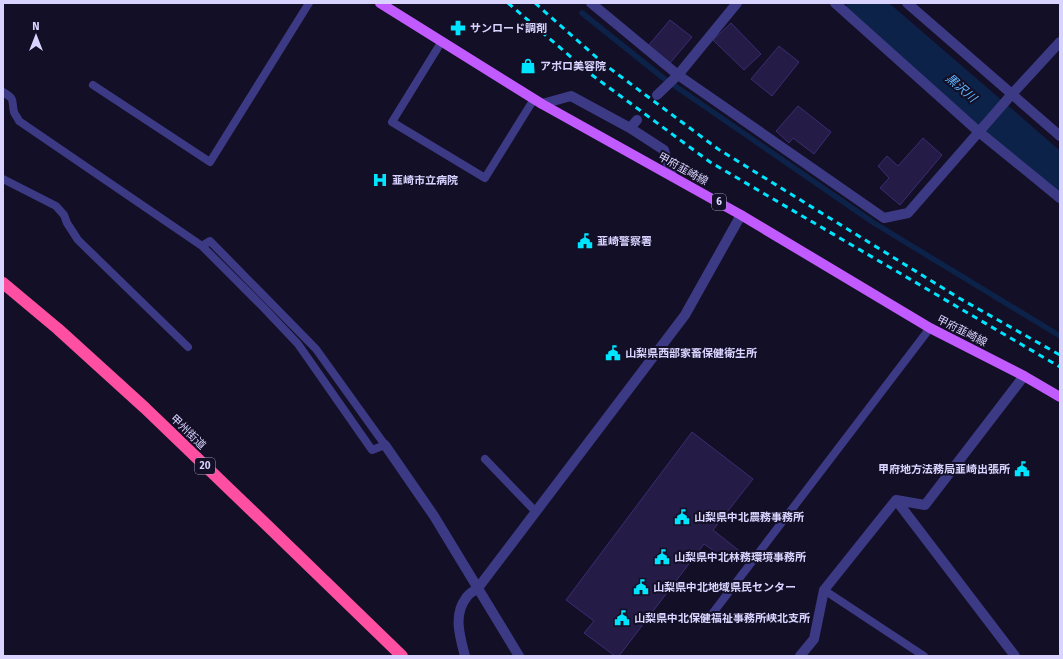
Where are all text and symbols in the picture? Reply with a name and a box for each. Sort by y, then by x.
north arrow [16,16,56,56]
pharmacy icon: サンロード調剤 [449,19,467,37]
text: N [32,20,40,33]
place label: サンロード調剤 [470,22,547,35]
shop icon: アポロ美容院 [519,57,537,75]
place label: アポロ美容院 [540,60,606,73]
water label: 黒沢川 [943,71,981,106]
street label: 甲府韮崎線 [656,150,710,188]
hospital icon: 韮崎市立病院 [371,171,389,189]
place label: 韮崎市立病院 [392,174,458,187]
road number: 6 [712,194,726,210]
public building icon: 韮崎警察署 [576,232,594,250]
place label: 韮崎警察署 [597,235,652,248]
street label: 甲府韮崎線 [935,313,989,349]
public building icon: 山梨県西部家畜保健衛生所 [604,344,622,362]
place label: 山梨県西部家畜保健衛生所 [625,347,757,360]
street label: 甲州街道 [168,412,208,452]
road number: 20 [195,458,215,474]
public building icon: 甲府地方法務局韮崎出張所 [1013,460,1031,478]
place label: 甲府地方法務局韮崎出張所 [878,463,1010,476]
public building icon: 山梨県中北農務事務所 [673,508,691,526]
place label: 山梨県中北農務事務所 [694,511,804,524]
public building icon: 山梨県中北林務環境事務所 [653,548,671,566]
place label: 山梨県中北林務環境事務所 [674,551,806,564]
public building icon: 山梨県中北地域県民センター [632,578,650,596]
place label: 山梨県中北地域県民センター [653,581,796,594]
public building icon: 山梨県中北保健福祉事務所峡北支所 [613,609,631,627]
place label: 山梨県中北保健福祉事務所峡北支所 [634,612,810,625]

